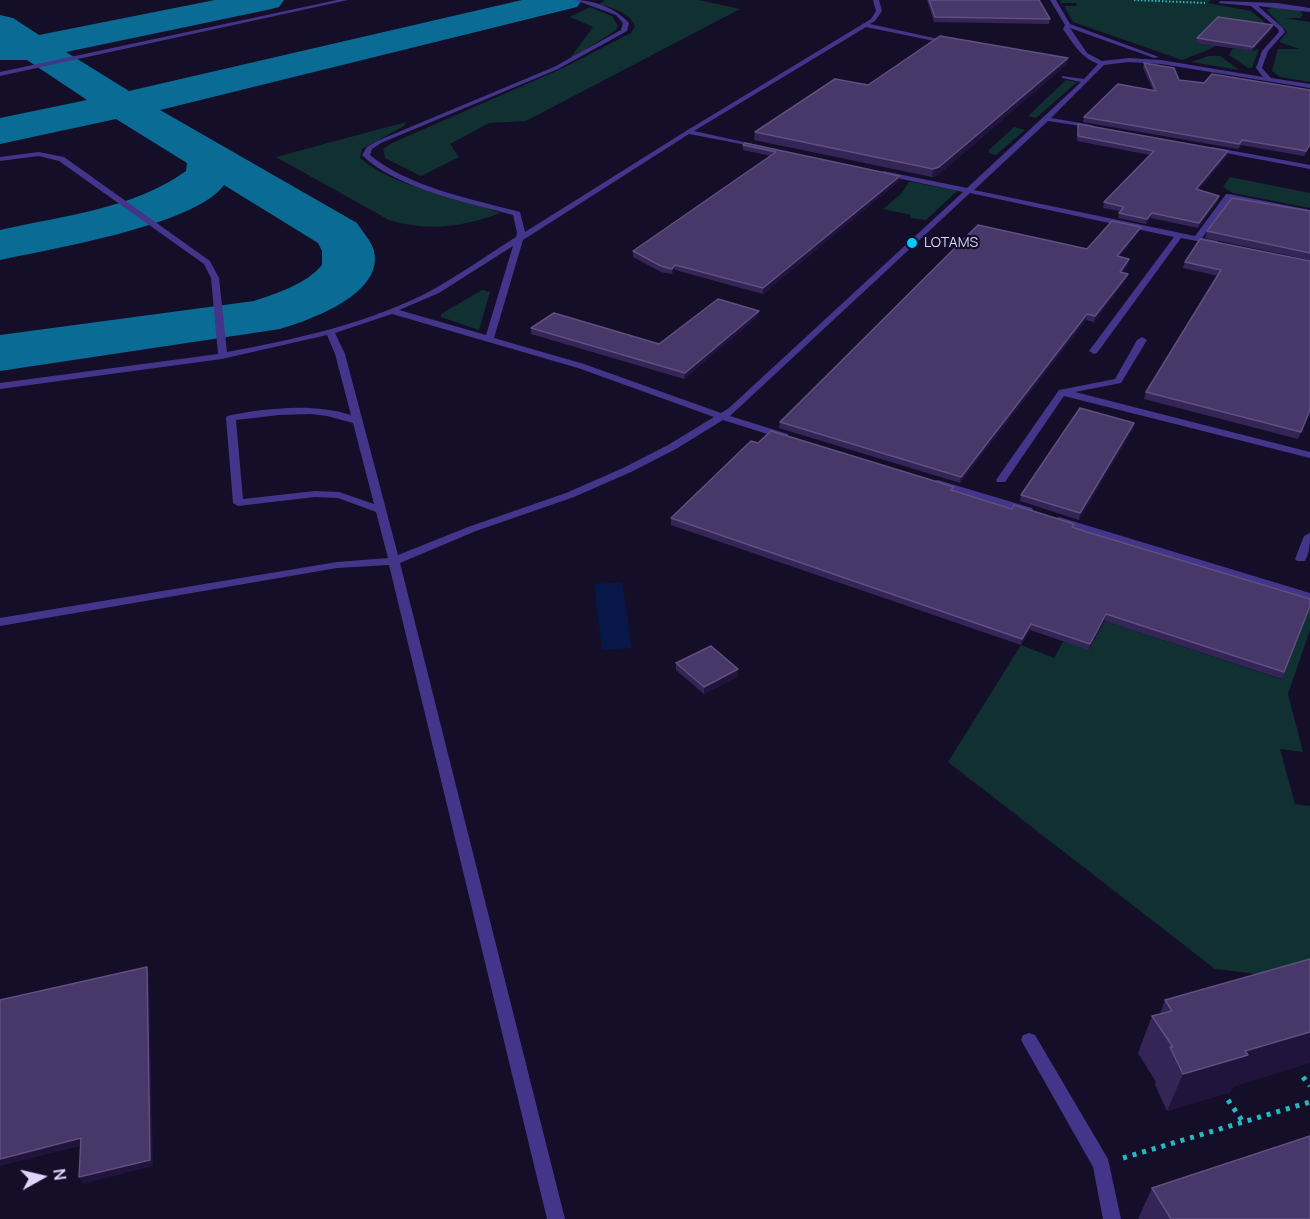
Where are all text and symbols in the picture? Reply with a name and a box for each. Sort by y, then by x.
place label: LOTAMS [924,235,978,251]
marker: LOTAMS [905,236,919,250]
north arrow [12,1147,72,1207]
text: N [48,1167,72,1182]

